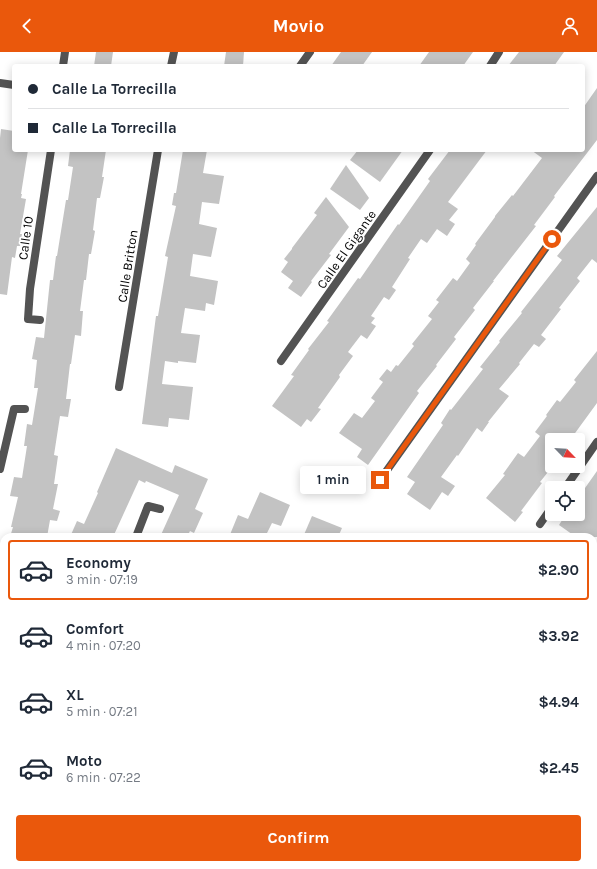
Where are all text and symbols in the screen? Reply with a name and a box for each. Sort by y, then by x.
icon: back [16,15,38,37]
text: Movio [273,15,324,37]
icon: person [559,15,581,37]
text: Calle La Torrecilla [52,80,177,98]
text: Calle La Torrecilla [52,119,177,137]
street label: Calle El Gigante [314,207,379,291]
street label: Calle 10 [15,215,36,261]
street label: Calle Britton [114,229,141,304]
route start [543,230,561,248]
north arrow [545,433,585,473]
map controls [545,433,585,521]
callout: 1 min [300,466,366,494]
route end [371,471,389,489]
text: 1 min [317,472,349,487]
button: locate [545,481,585,521]
icon: car [18,552,54,588]
text: Economy [66,554,131,572]
text: $2.90 [538,561,579,579]
text: 3 min · 07:19 [66,572,138,587]
icon: car [18,618,54,654]
text: Comfort [66,620,124,638]
text: $3.92 [538,627,579,645]
text: 4 min · 07:20 [66,638,141,653]
icon: car [18,684,54,720]
text: XL [66,686,84,704]
text: $4.94 [538,693,579,711]
text: 5 min · 07:21 [66,704,137,719]
icon: car [18,750,54,786]
text: Moto [66,752,102,770]
text: $2.45 [539,759,579,777]
text: 6 min · 07:22 [66,770,141,785]
button: Confirm [16,815,581,861]

